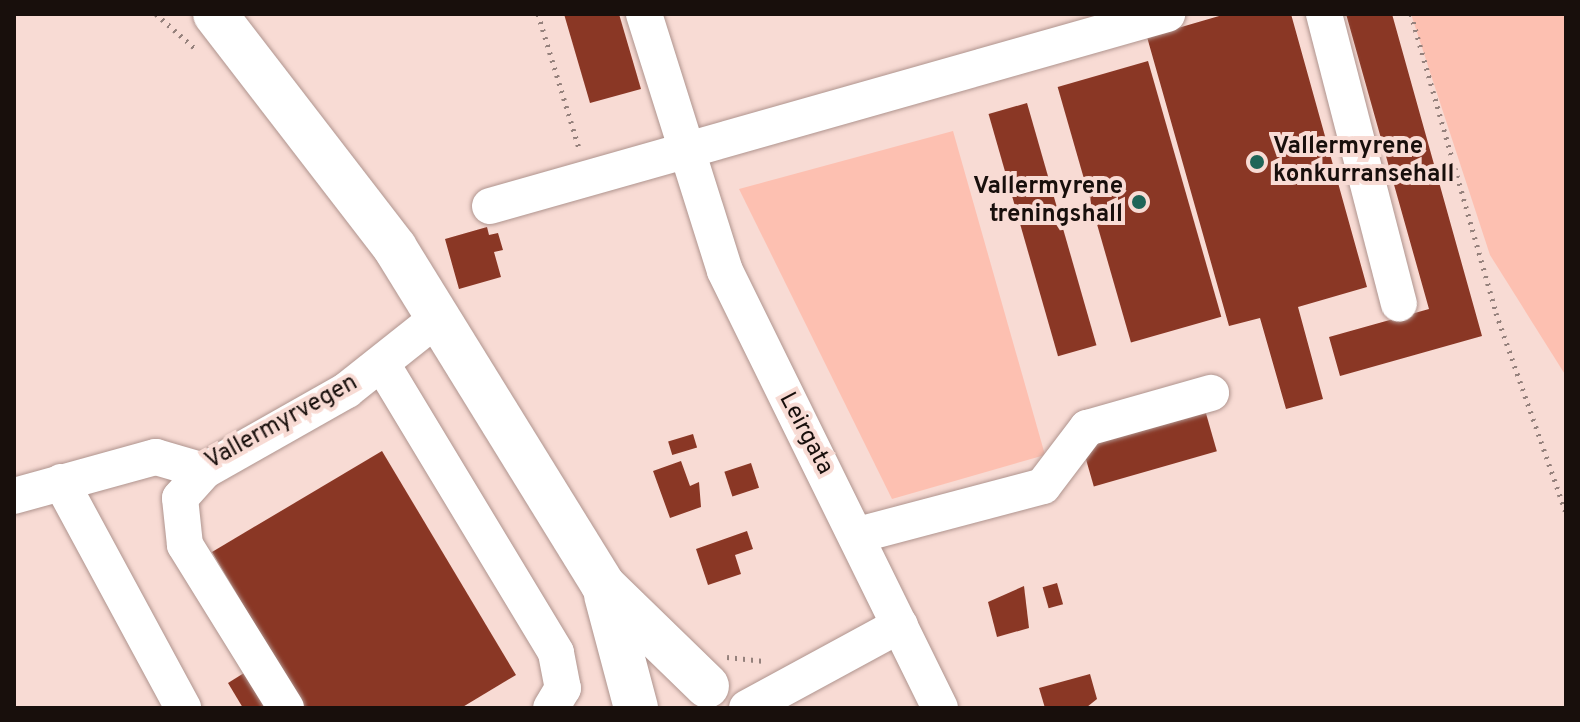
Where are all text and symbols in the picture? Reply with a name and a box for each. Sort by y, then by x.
place label: Vallermyrene konkurransehall [1273,134,1454,190]
marker: Vallermyrene konkurransehall [1248,153,1266,171]
place label: Vallermyrene treningshall [973,174,1123,230]
marker: Vallermyrene treningshall [1130,193,1148,211]
street label: Vallermyrvegen [201,369,363,477]
street label: Leirgata [771,388,839,480]

